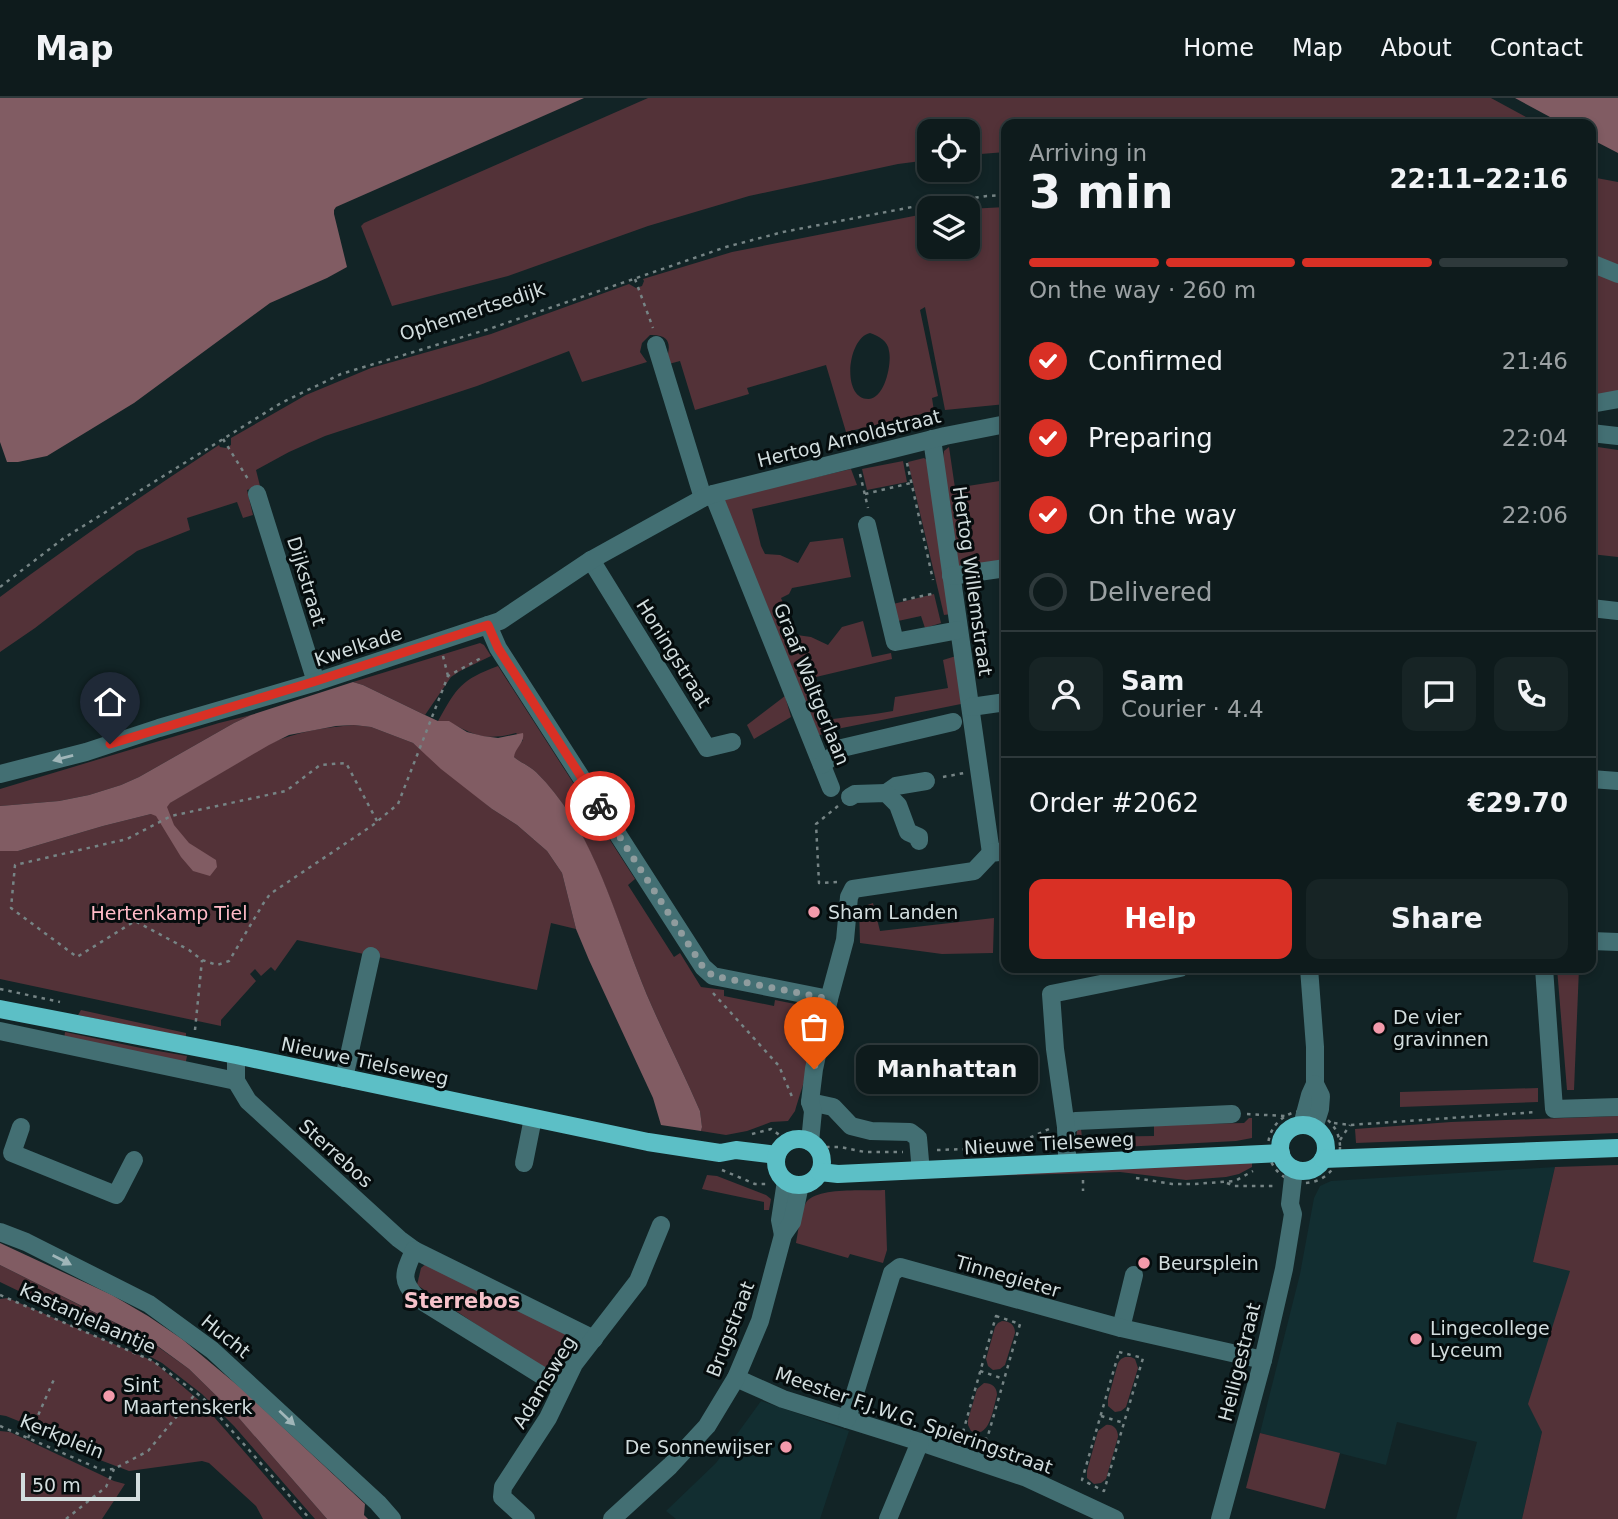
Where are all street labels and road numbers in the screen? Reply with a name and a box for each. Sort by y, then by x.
street label: Ophemertsedijk [397,277,547,345]
street label: Hertog Arnoldstraat [755,405,943,471]
street label: Hertog Willemstraat [949,485,997,677]
street label: Dijkstraat [283,534,331,628]
street label: Honingstraat [632,595,716,711]
street label: Graaf Waltgerlaan [769,600,855,768]
street label: Kwelkade [311,621,405,671]
street label: Nieuwe Tielseweg [279,1033,451,1089]
street label: Sterrebos [295,1114,377,1192]
street label: Nieuwe Tielseweg [963,1128,1135,1158]
street label: Tinnegieter [952,1250,1063,1302]
street label: Kastanjelaantje [16,1278,160,1358]
street label: Brugstraat [702,1278,758,1380]
street label: Heiligestraat [1214,1300,1264,1424]
street label: Hucht [197,1310,255,1362]
street label: Adamsweg [508,1332,580,1432]
street label: Meester F.J.W.G. Spieringstraat [772,1362,1056,1478]
street label: Kerkplein [17,1409,107,1463]

